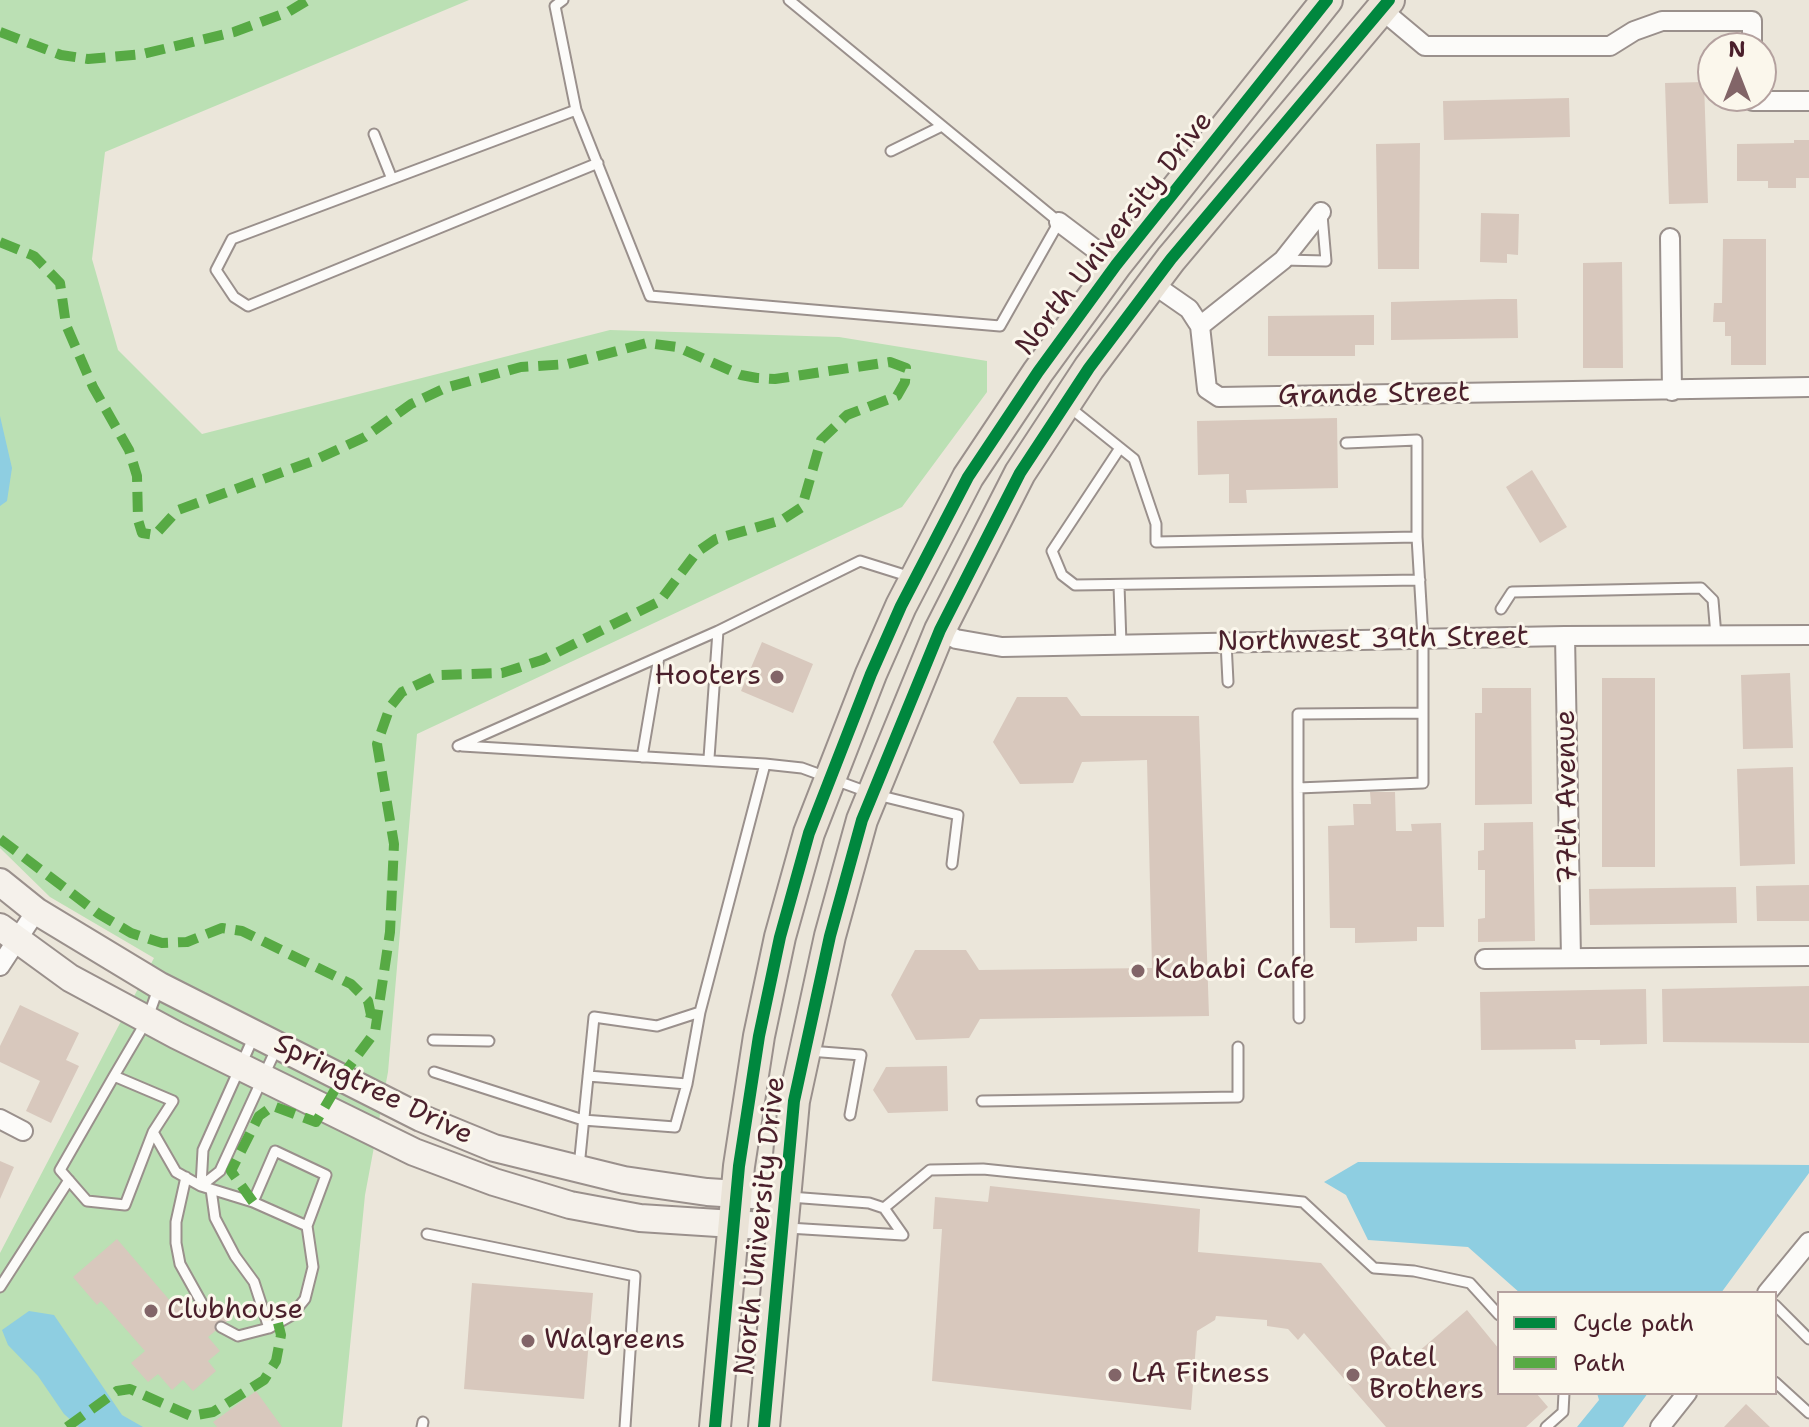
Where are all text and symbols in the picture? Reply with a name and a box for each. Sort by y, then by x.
north arrow [1697,32,1777,112]
text: N [1728,35,1746,64]
street label: North University Drive [1009,105,1221,363]
street label: Grande Street [1278,377,1470,413]
street label: Northwest 39th Street [1217,620,1529,660]
place label: Hooters [654,660,761,694]
marker: Hooters [768,668,786,686]
street label: 77th Avenue [1550,709,1586,885]
place label: Kababi Cafe [1154,954,1315,988]
marker: Kababi Cafe [1129,962,1147,980]
street label: Springtree Drive [268,1027,478,1153]
street label: North University Drive [729,1075,793,1377]
legend [1497,1291,1777,1395]
place label: Clubhouse [167,1294,303,1328]
marker: Clubhouse [142,1302,160,1320]
text: Cycle path [1573,1307,1694,1339]
place label: Walgreens [544,1324,685,1358]
marker: Walgreens [519,1332,537,1350]
place label: Patel Brothers [1369,1342,1484,1408]
text: Path [1573,1347,1625,1379]
place label: LA Fitness [1131,1358,1270,1392]
marker: LA Fitness [1106,1366,1124,1384]
marker: Patel Brothers [1344,1366,1362,1384]

